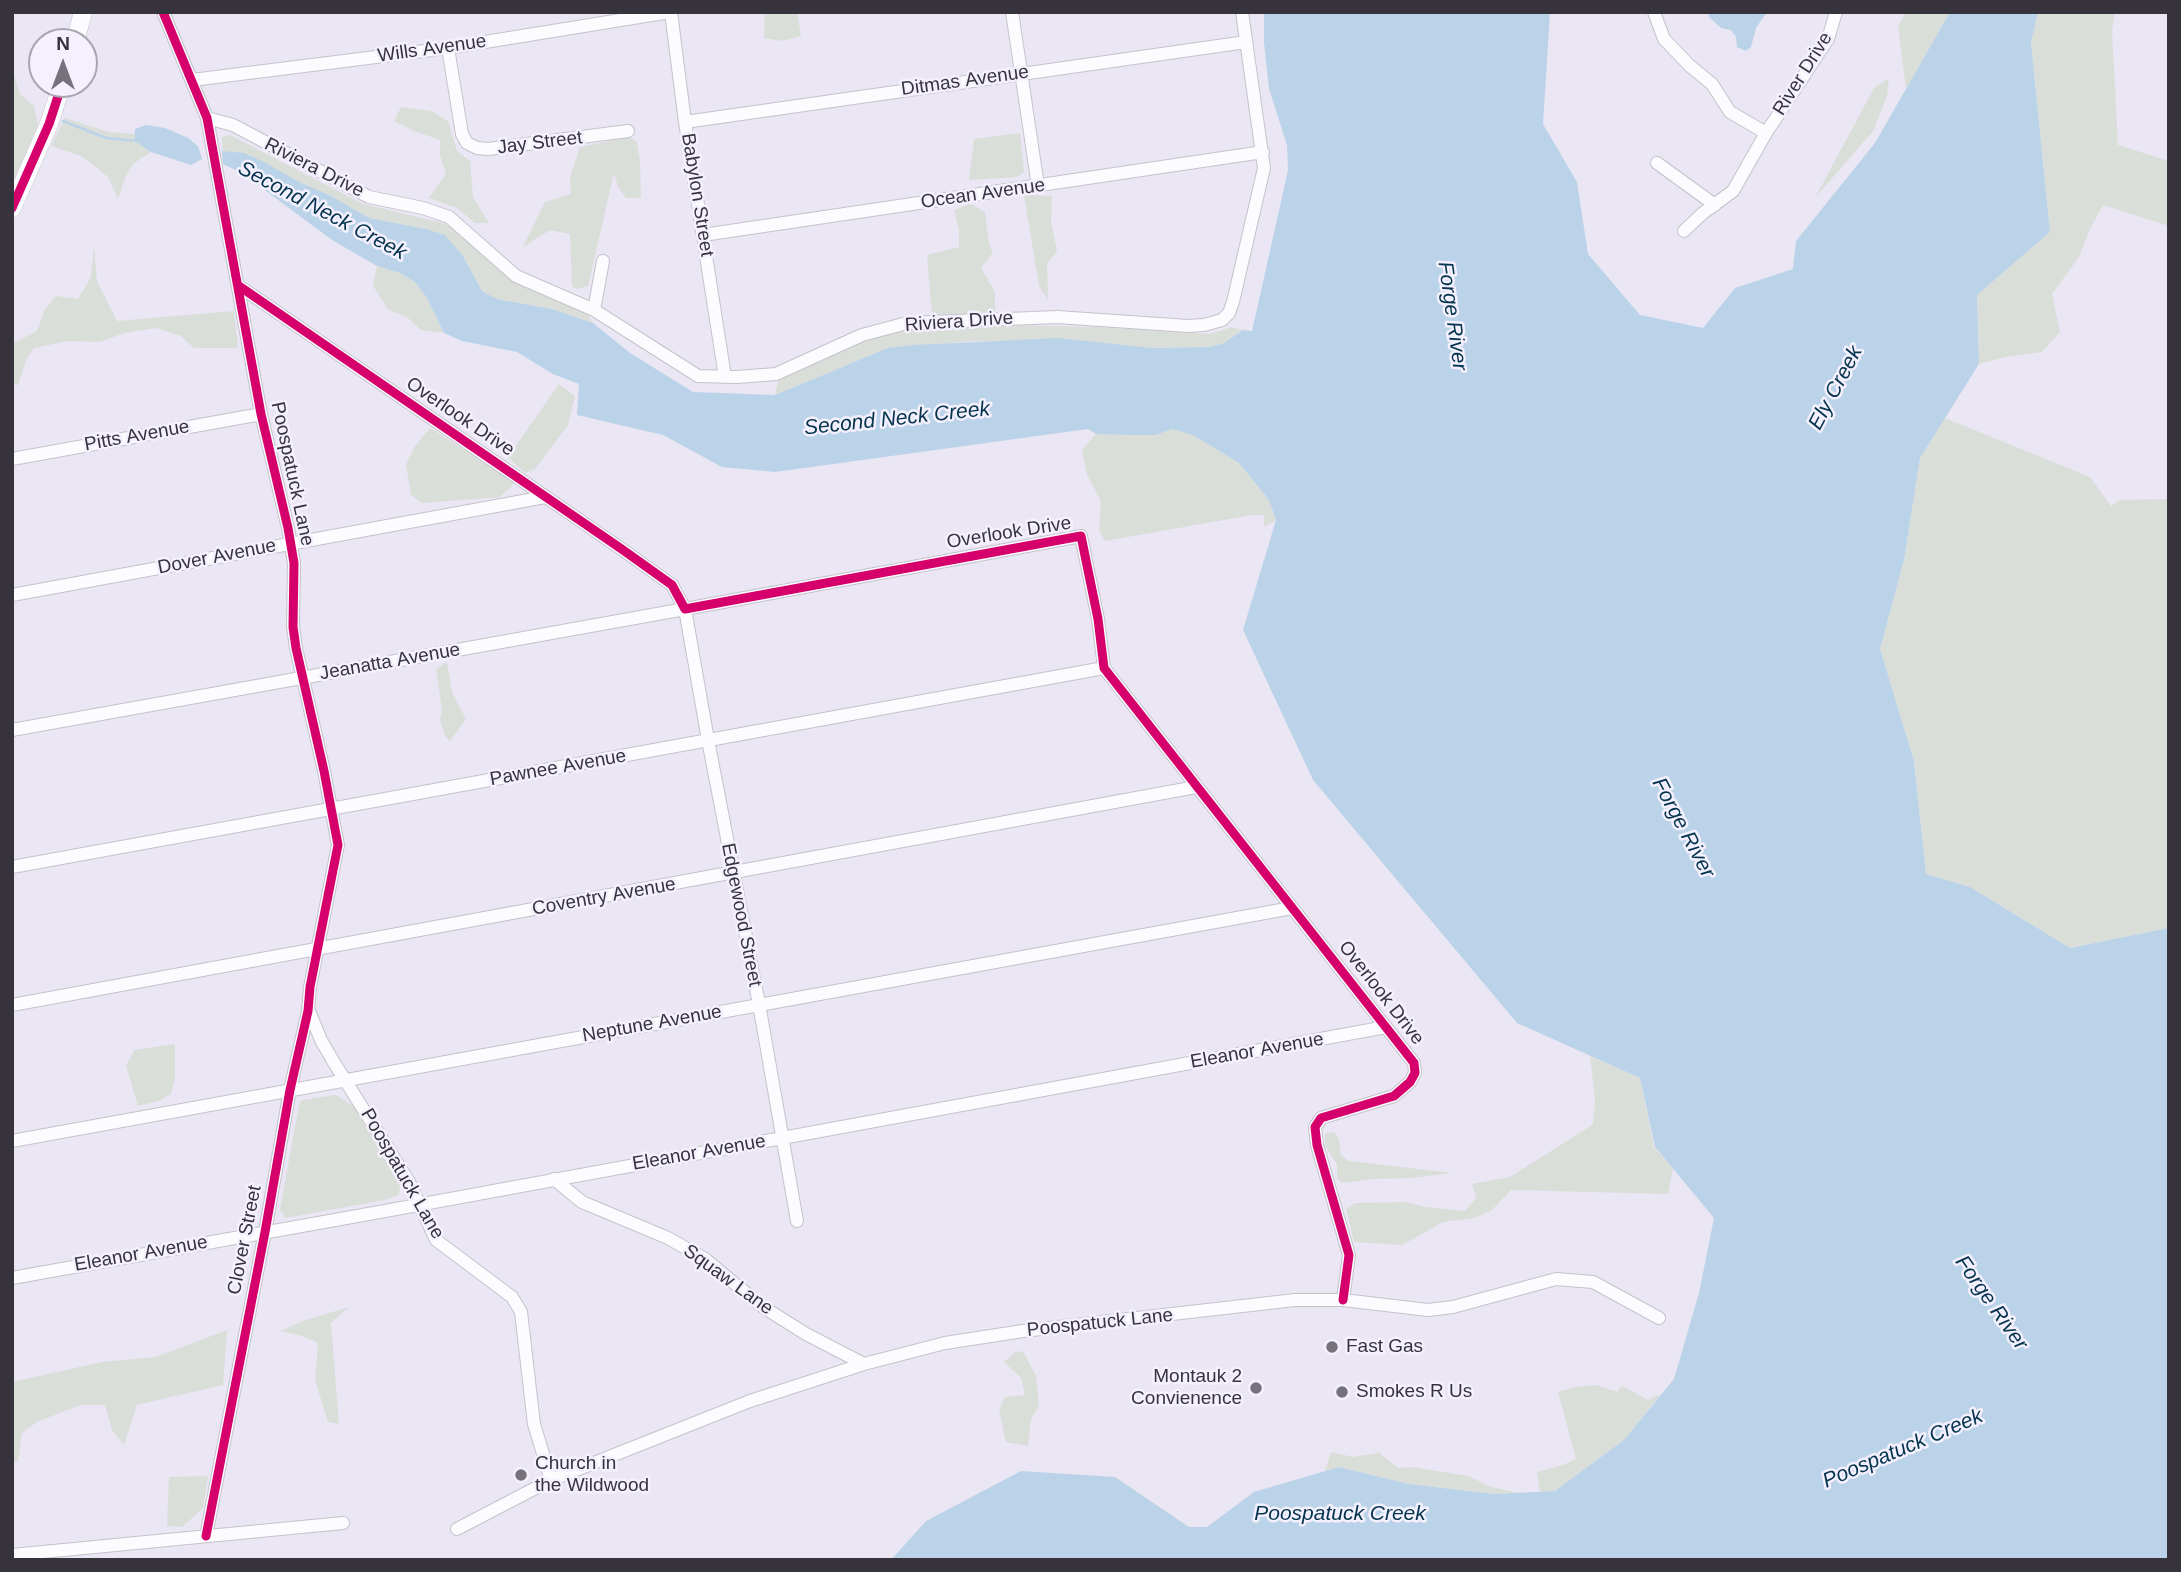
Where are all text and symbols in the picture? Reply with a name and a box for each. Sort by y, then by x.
north arrow [28,28,98,98]
street label: River Drive [1768,28,1838,120]
street label: Wills Avenue [376,30,488,68]
text: N [56,33,70,54]
street label: Ditmas Avenue [900,61,1030,101]
street label: Jay Street [496,126,584,160]
street label: Babylon Street [676,132,718,258]
street label: Riviera Drive [260,133,368,203]
water label: Second Neck Creek [234,156,410,266]
street label: Ocean Avenue [919,174,1047,214]
water label: Forge River [1432,260,1472,372]
street label: Riviera Drive [904,307,1014,337]
water label: Ely Creek [1804,342,1868,434]
street label: Overlook Drive [402,372,518,462]
water label: Second Neck Creek [803,397,991,441]
street label: Poospatuck Lane [266,400,318,548]
street label: Pitts Avenue [83,416,191,456]
street label: Overlook Drive [945,512,1073,554]
street label: Dover Avenue [156,534,278,580]
street label: Jeanatta Avenue [318,638,462,686]
street label: Pawnee Avenue [488,745,628,791]
water label: Forge River [1646,774,1720,882]
street label: Edgewood Street [716,841,766,989]
street label: Coventry Avenue [530,873,678,921]
street label: Overlook Drive [1333,936,1429,1050]
street label: Neptune Avenue [580,1001,724,1047]
street label: Eleanor Avenue [1189,1028,1325,1074]
street label: Poospatuck Lane [355,1105,449,1243]
street label: Eleanor Avenue [631,1130,767,1176]
street label: Clover Street [223,1183,267,1297]
street label: Eleanor Avenue [73,1231,209,1277]
street label: Squaw Lane [679,1240,777,1320]
water label: Forge River [1949,1251,2033,1355]
street label: Poospatuck Lane [1026,1304,1174,1342]
place label: Fast Gas [1346,1336,1423,1358]
marker: Fast Gas [1324,1339,1340,1355]
place label: Montauk 2 Convienence [1131,1366,1242,1410]
marker: Montauk 2 Convienence [1248,1380,1264,1396]
place label: Smokes R Us [1356,1381,1472,1403]
marker: Smokes R Us [1334,1384,1350,1400]
water label: Poospatuck Creek [1819,1404,1987,1494]
place label: Church in the Wildwood [535,1453,649,1497]
marker: Church in the Wildwood [513,1467,529,1483]
water label: Poospatuck Creek [1254,1501,1426,1527]

